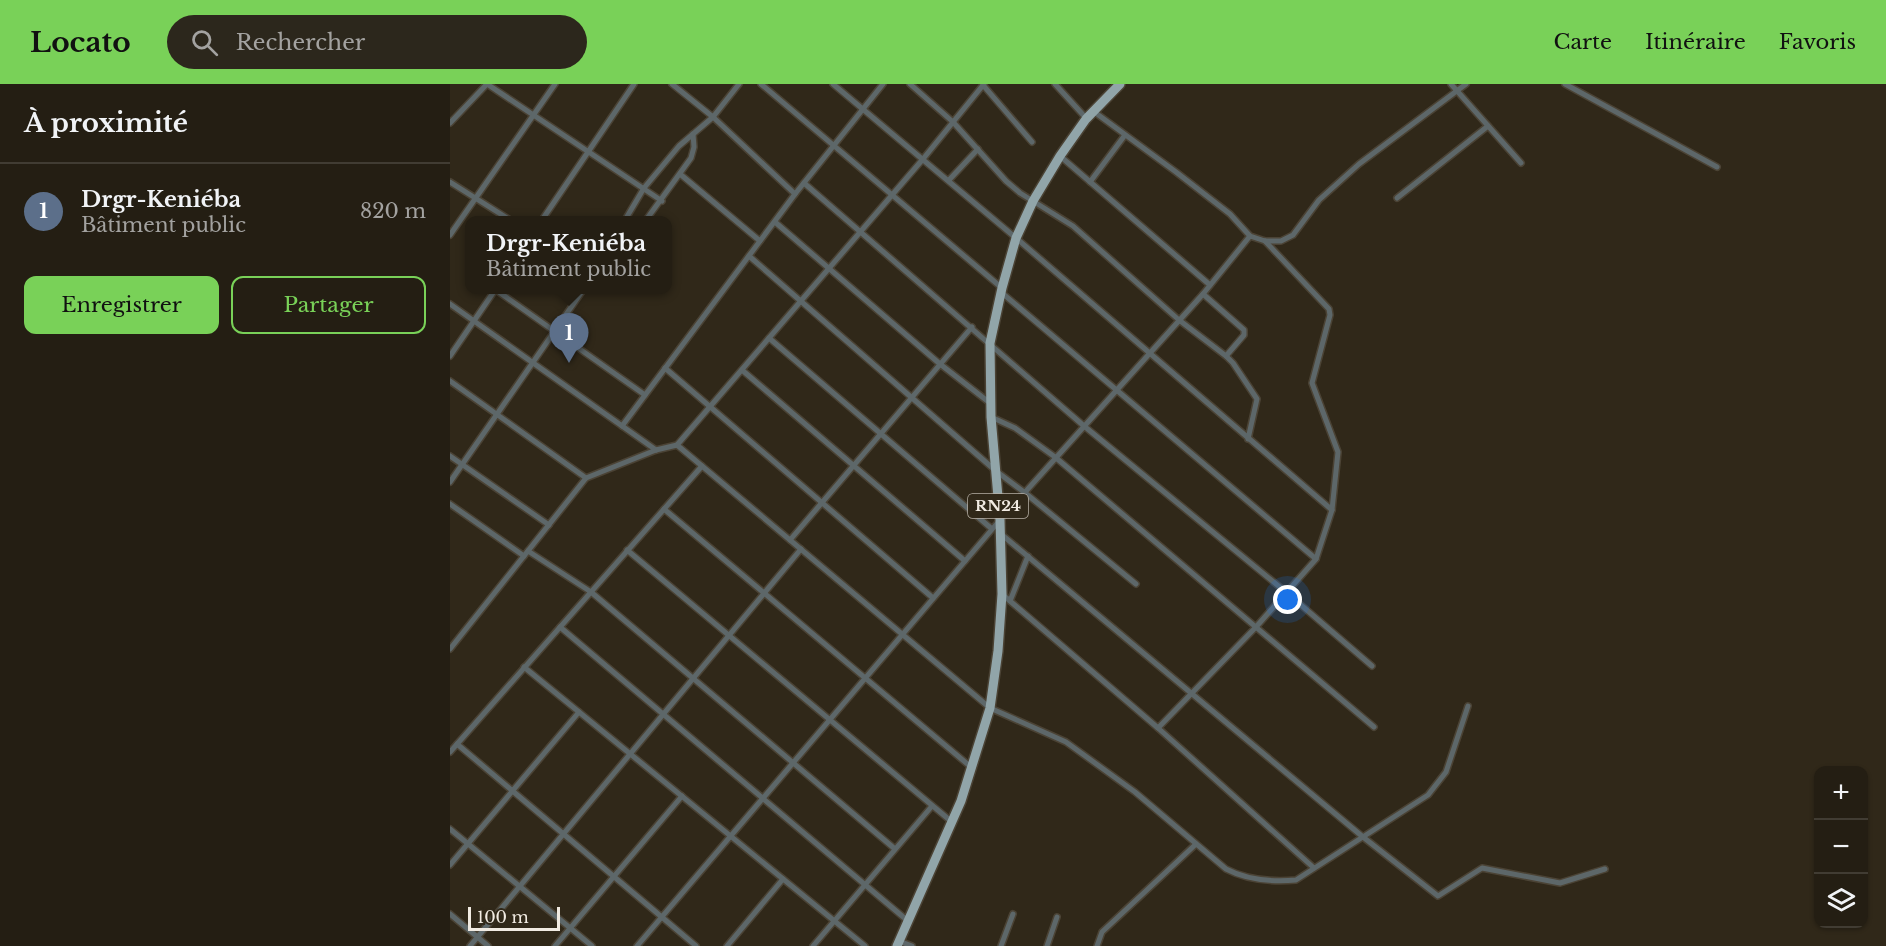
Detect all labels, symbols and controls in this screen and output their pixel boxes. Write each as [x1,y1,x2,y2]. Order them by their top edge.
search box [167,15,587,69]
text: Locato [30,25,131,60]
icon: search [188,26,221,59]
text: Rechercher [236,29,365,56]
text: Carte [1554,29,1612,55]
text: Itinéraire [1645,29,1746,55]
text: Favoris [1779,29,1856,55]
text: À proximité [24,107,188,139]
text: Drgr-Keniéba [81,186,241,213]
text: 1 [39,199,48,223]
text: 820 m [360,199,426,223]
text: Bâtiment public [81,213,246,237]
popup [465,216,672,294]
text: Drgr-Keniéba [486,230,646,257]
text: Bâtiment public [486,257,651,281]
button: Enregistrer [24,276,219,334]
button: Partager [231,276,426,334]
pin: 1 [550,314,588,363]
road number: RN24 [968,494,1028,518]
your location [1273,585,1302,614]
map controls [1814,766,1868,928]
button: + [1814,766,1868,820]
button: − [1814,820,1868,874]
button: layers [1814,874,1868,928]
scale bar [468,904,560,932]
text: 100 m [477,907,529,927]

